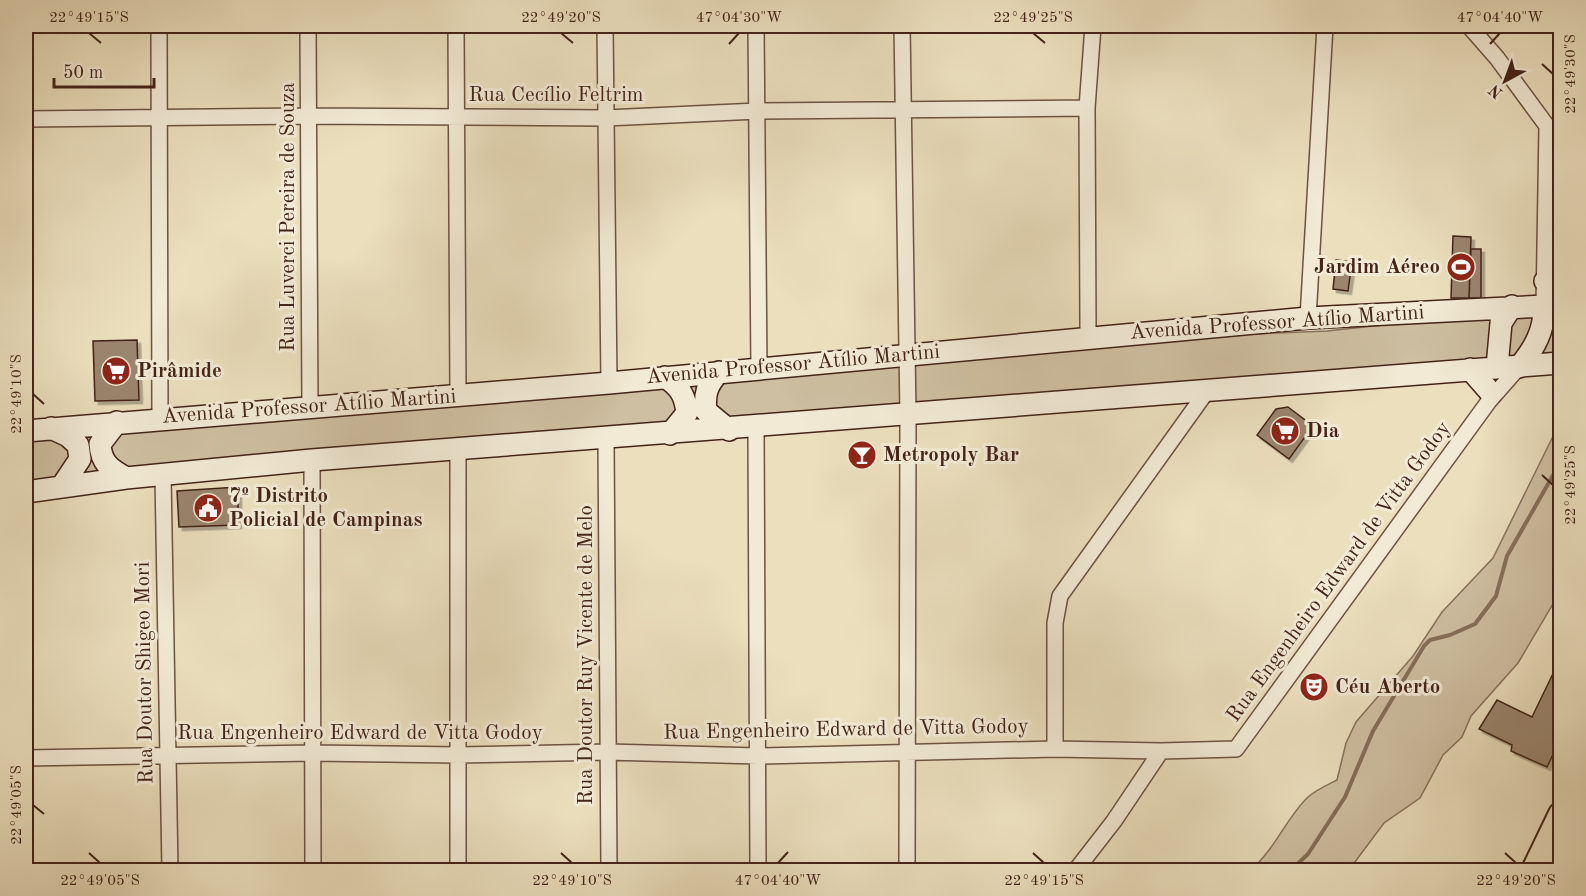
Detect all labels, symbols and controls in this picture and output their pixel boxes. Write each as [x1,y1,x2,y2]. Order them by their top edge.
text: 22°49'15"S [49,11,129,26]
text: 22°49'20"S [521,11,601,26]
text: 47°04'30"W [696,11,782,26]
text: 22°49'25"S [993,11,1073,26]
text: 47°04'40"W [1457,11,1543,26]
text: 22°49'30"S [1564,34,1579,114]
scale bar [54,51,154,89]
north arrow [1475,51,1535,111]
text: 50 m [63,64,103,82]
text: N [1486,80,1506,101]
street label: Rua Luverci Pereira de Souza [278,82,299,352]
street label: Rua Cecílio Feltrim [468,85,644,106]
sports icon: Jardim Aéreo [1445,251,1477,283]
place label: Jardim Aéreo [1314,257,1440,278]
street label: Avenida Professor Atílio Martini [1129,302,1425,344]
street label: Avenida Professor Atílio Martini [645,342,941,388]
text: 22°49'10"S [10,354,25,434]
supermarket icon: Pirâmide [100,355,132,387]
place label: Pirâmide [137,361,222,382]
street label: Avenida Professor Atílio Martini [161,386,457,428]
supermarket icon: Dia [1269,415,1301,447]
street label: Rua Engenheiro Edward de Vitta Godoy [1223,418,1455,726]
place label: Dia [1306,421,1340,442]
bar icon: Metropoly Bar [846,439,878,471]
place label: Metropoly Bar [883,445,1019,466]
text: 22°49'25"S [1564,445,1579,525]
place label: 7º Distrito Policial de Campinas [229,486,422,531]
public building icon: 7º Distrito Policial de Campinas [192,492,224,524]
street label: Rua Doutor Ruy Vicente de Melo [576,505,597,805]
street label: Rua Doutor Shigeo Mori [133,562,157,784]
theatre icon: Céu Aberto [1298,671,1330,703]
place label: Céu Aberto [1335,677,1440,698]
street label: Rua Engenheiro Edward de Vitta Godoy [663,716,1029,744]
street label: Rua Engenheiro Edward de Vitta Godoy [177,723,543,744]
text: 22°49'05"S [10,765,25,845]
text: 22°49'05"S [60,874,140,889]
text: 22°49'10"S [532,874,612,889]
text: 47°04'40"W [735,874,821,889]
text: 22°49'15"S [1004,874,1084,889]
text: 22°49'20"S [1476,874,1556,889]

